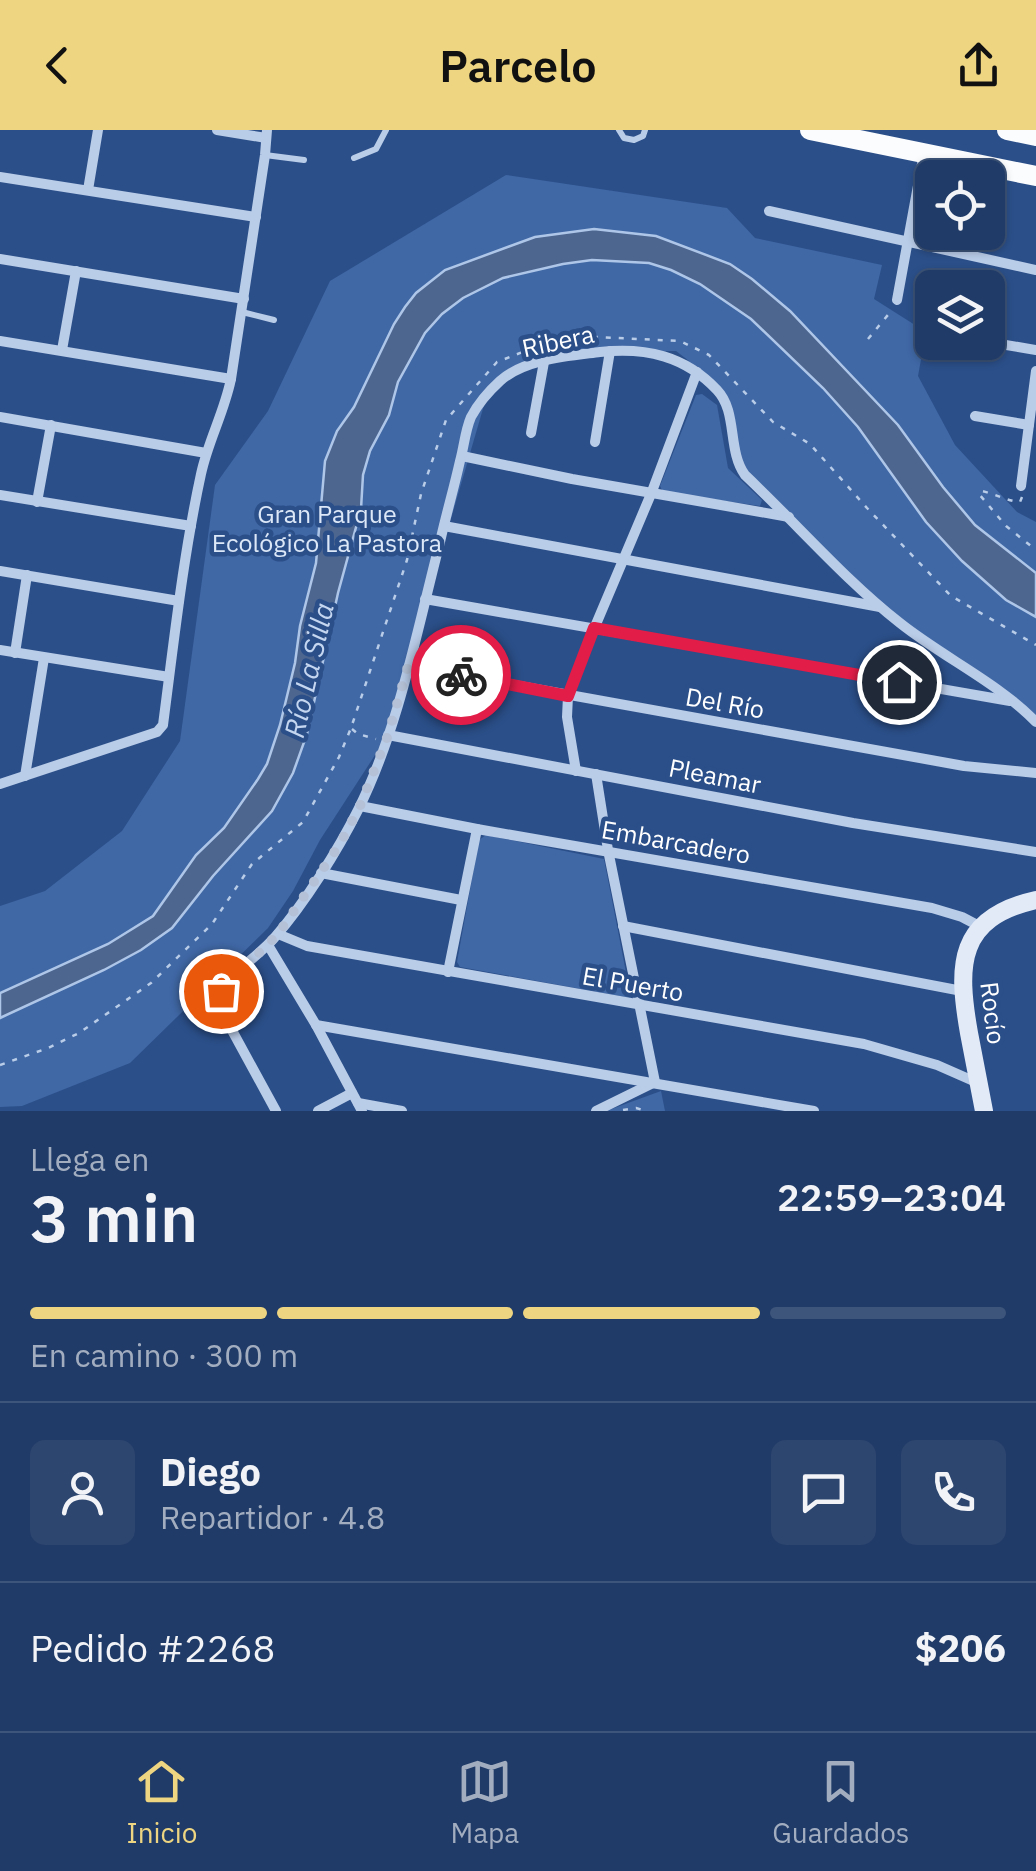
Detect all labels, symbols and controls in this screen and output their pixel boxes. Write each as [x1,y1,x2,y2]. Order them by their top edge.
text: Parcelo [439,36,597,94]
icon: back [30,38,85,93]
icon: share [951,38,1006,93]
map controls [915,160,1005,360]
button: locate [915,160,1005,250]
button: layers [915,270,1005,360]
street label: Ribera [519,317,597,364]
park label: Gran Parque Ecológico La Pastora [212,497,442,559]
water label: Río La Silla [275,599,342,741]
courier [411,625,511,725]
pin [857,640,942,725]
icon: bike [434,648,489,703]
icon: home [872,655,927,710]
street label: Del Río [683,679,767,726]
street label: Pleamar [666,750,764,801]
street label: Embarcadero [599,812,753,871]
pin [179,949,264,1034]
street label: El Puerto [580,958,686,1009]
icon: bag [194,964,249,1019]
street label: Rocío [973,980,1014,1046]
text: Llega en [30,1138,150,1180]
text: 22:59–23:04 [777,1172,1006,1221]
text: 3 min [30,1175,198,1260]
text: En camino · 300 m [30,1334,298,1376]
button: person [30,1440,135,1545]
button: chat [771,1440,876,1545]
button: phone [901,1440,1006,1545]
text: Diego [160,1447,261,1496]
text: Repartidor · 4.8 [160,1496,385,1538]
text: Pedido #2268 [30,1623,275,1672]
text: $206 [915,1623,1006,1672]
tab: Inicio [127,1754,197,1851]
tab: Mapa [450,1754,519,1851]
tab: Guardados [772,1754,909,1851]

